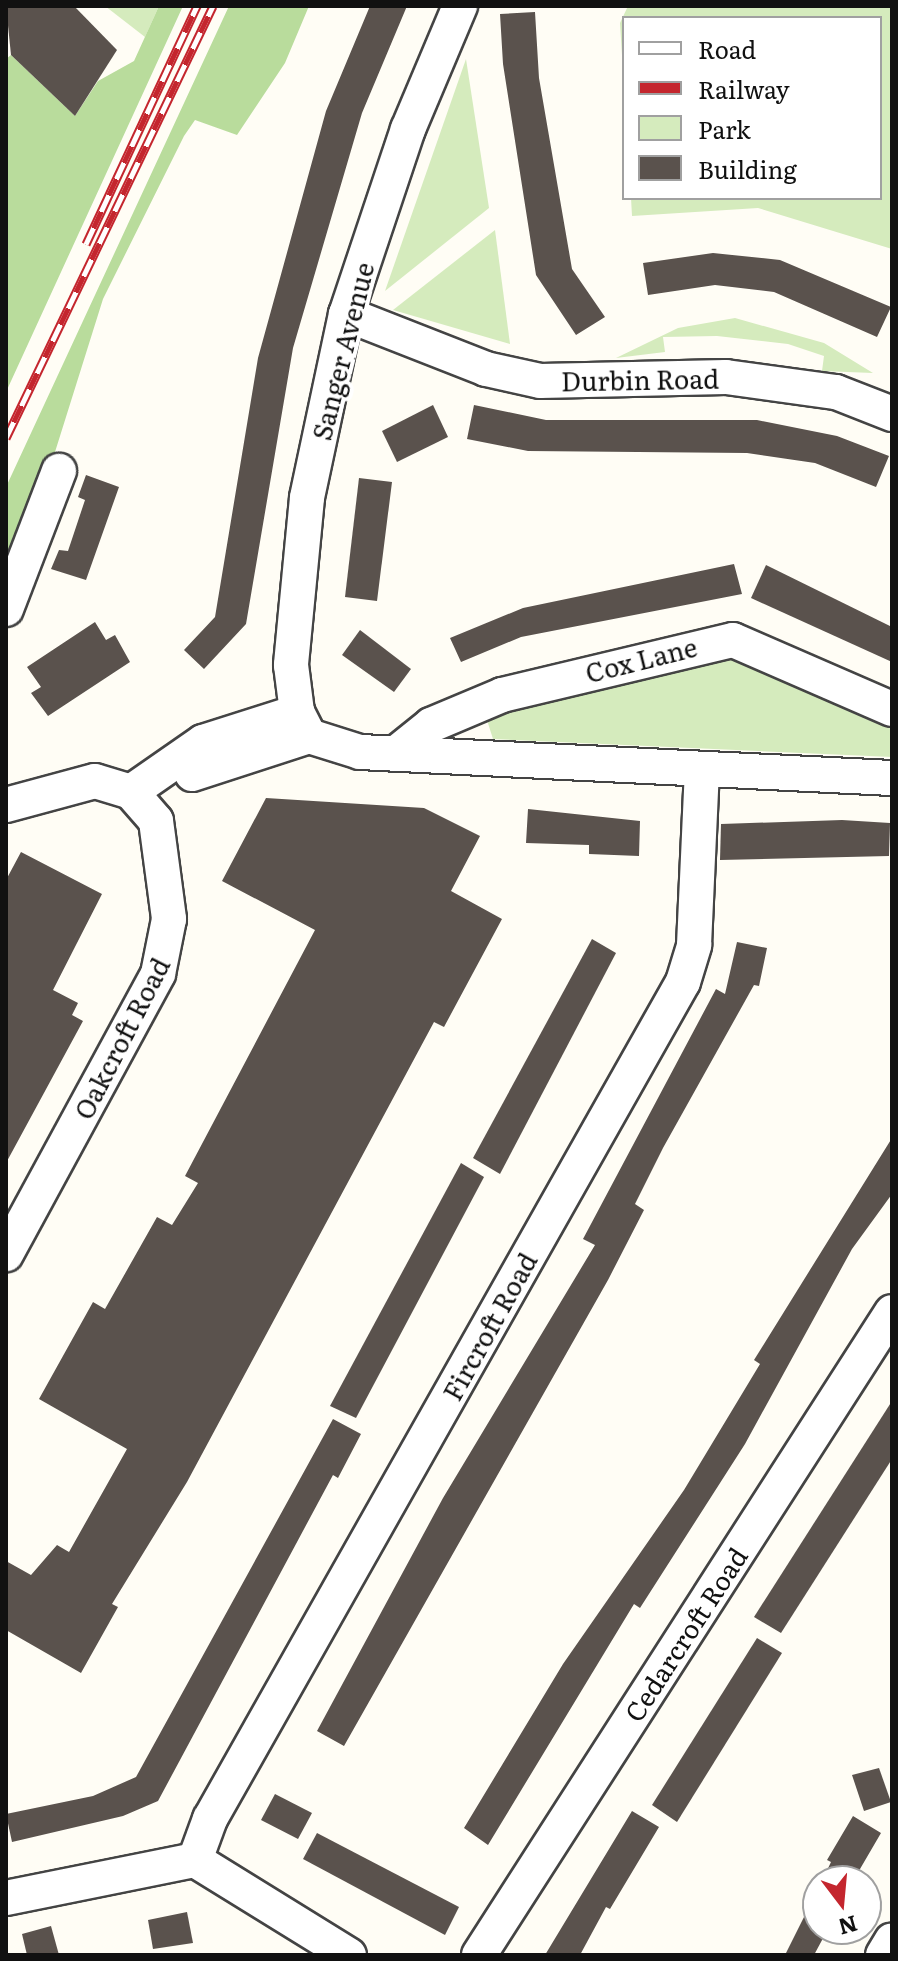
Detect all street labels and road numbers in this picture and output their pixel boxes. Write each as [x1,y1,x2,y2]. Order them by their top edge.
street label: Sanger Avenue [305,259,379,443]
street label: Durbin Road [561,362,719,396]
street label: Cox Lane [582,630,700,688]
street label: Oakcroft Road [67,952,175,1124]
street label: Fircroft Road [436,1247,542,1405]
street label: Cedarcroft Road [617,1541,753,1727]

